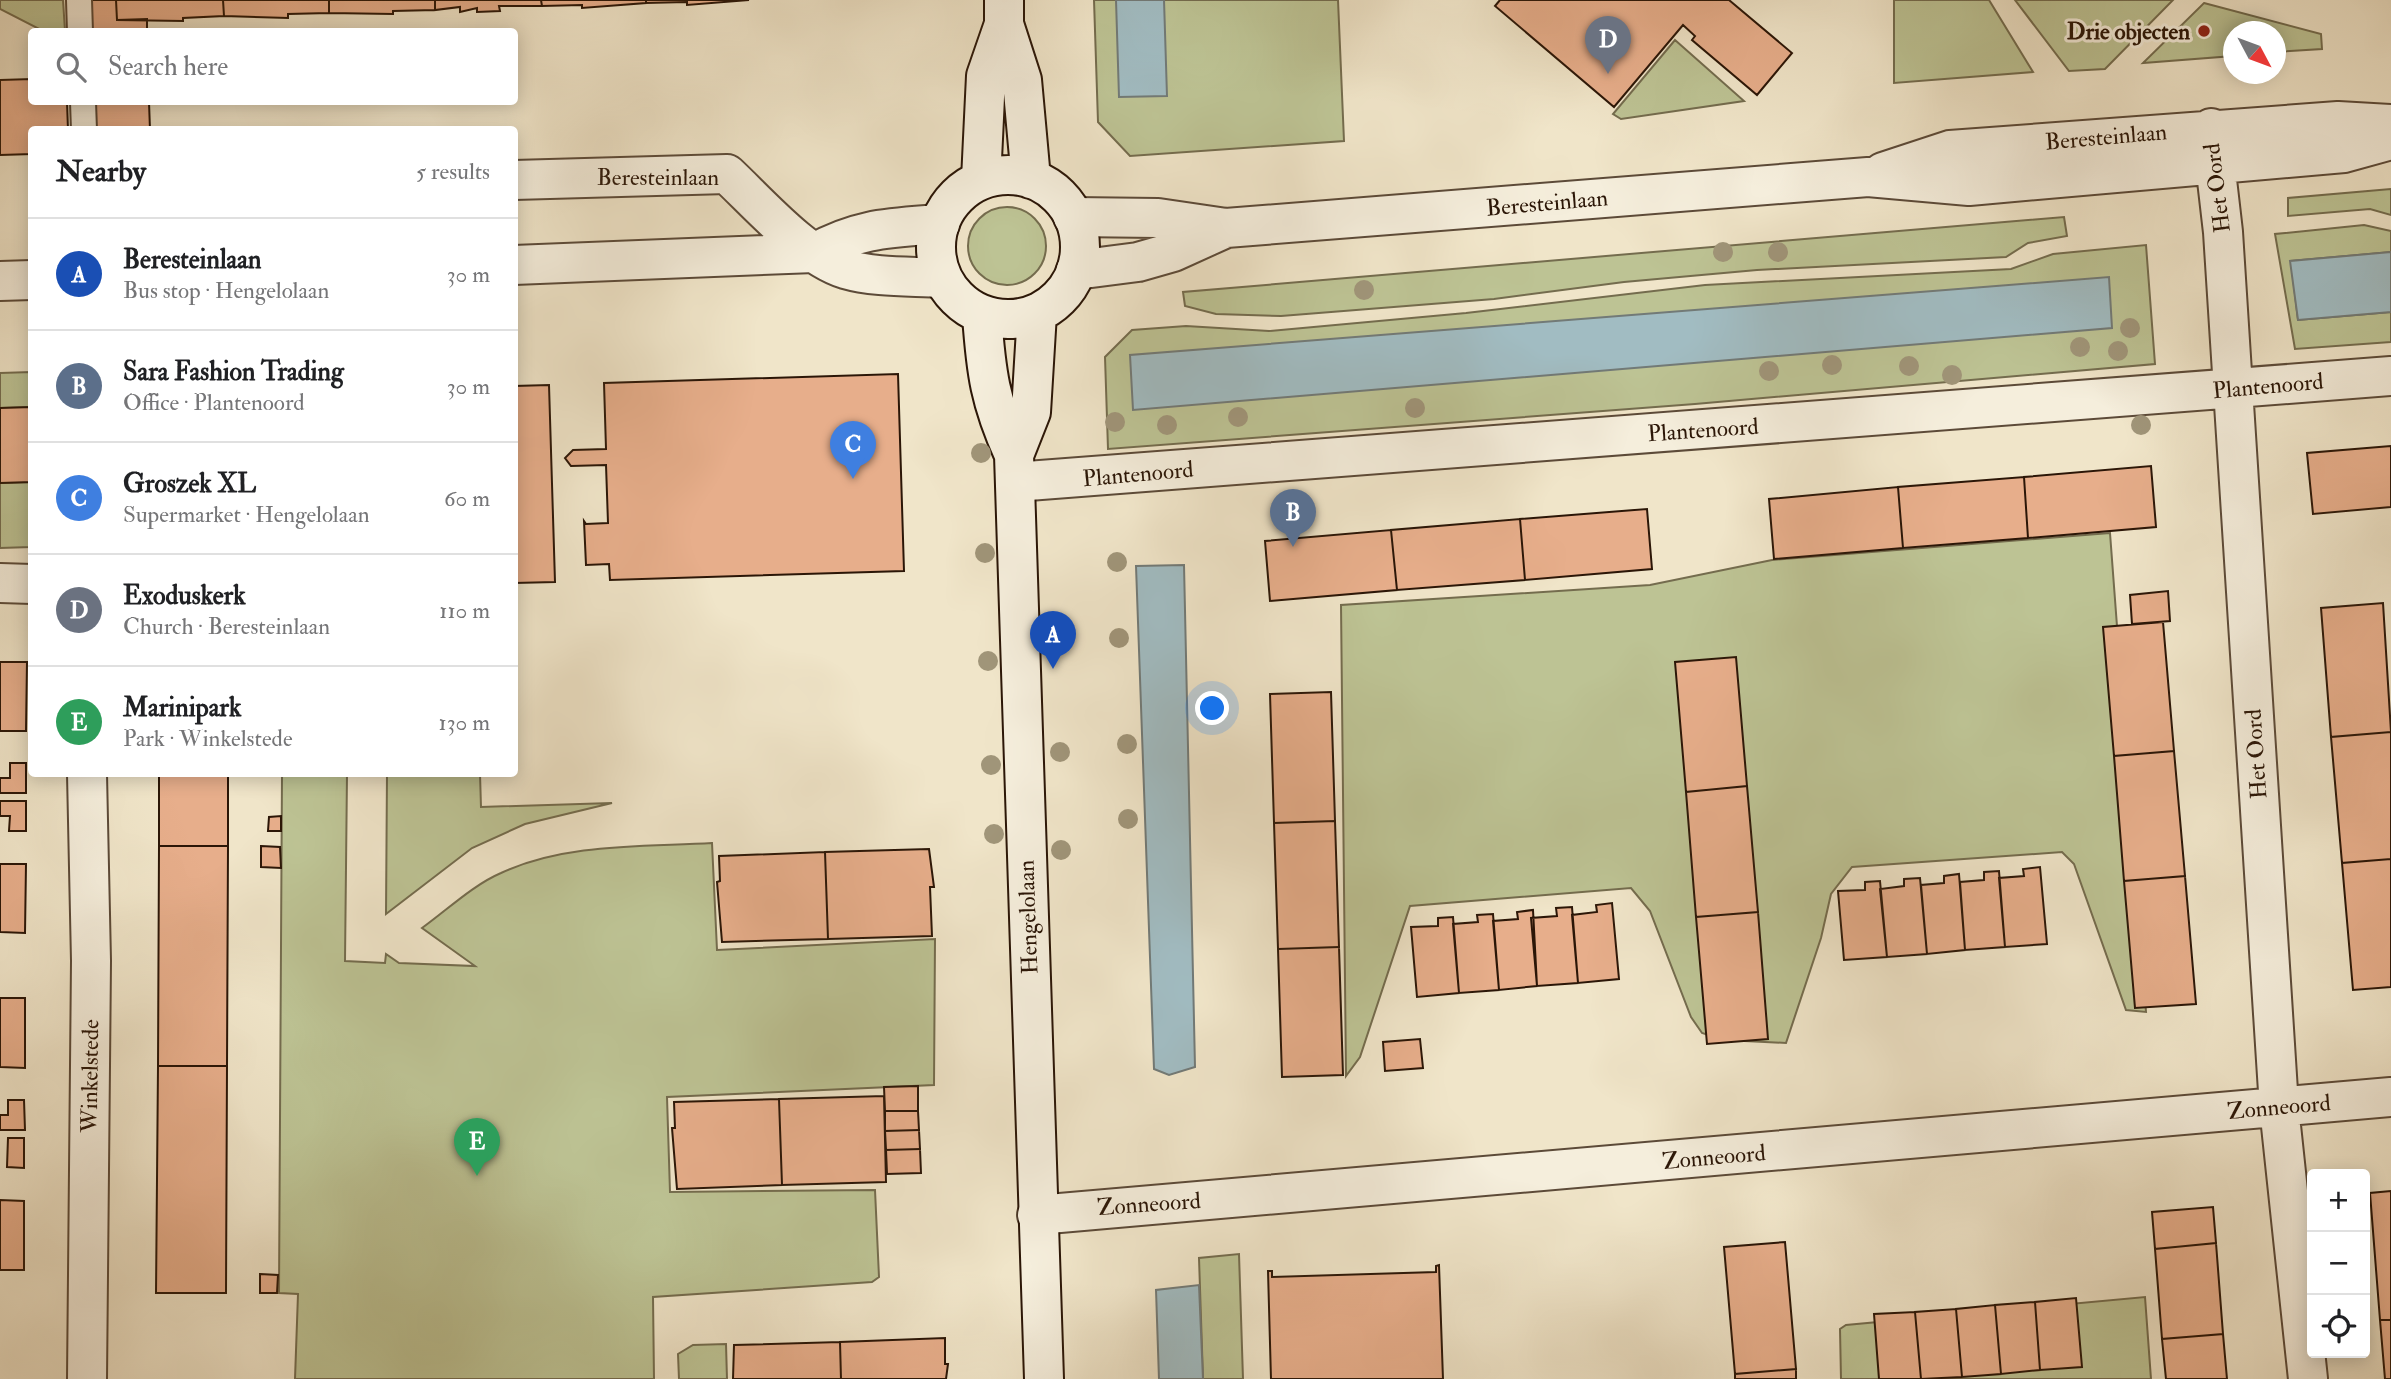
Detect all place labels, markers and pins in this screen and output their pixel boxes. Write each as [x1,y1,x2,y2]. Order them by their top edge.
pin: D [1585,16,1631,74]
place label: Drie objecten [2067,17,2190,46]
marker: Drie objecten [2196,23,2212,39]
pin: C [830,421,876,479]
pin: B [1270,489,1316,547]
pin: A [1030,611,1076,669]
pin: E [454,1118,500,1176]

